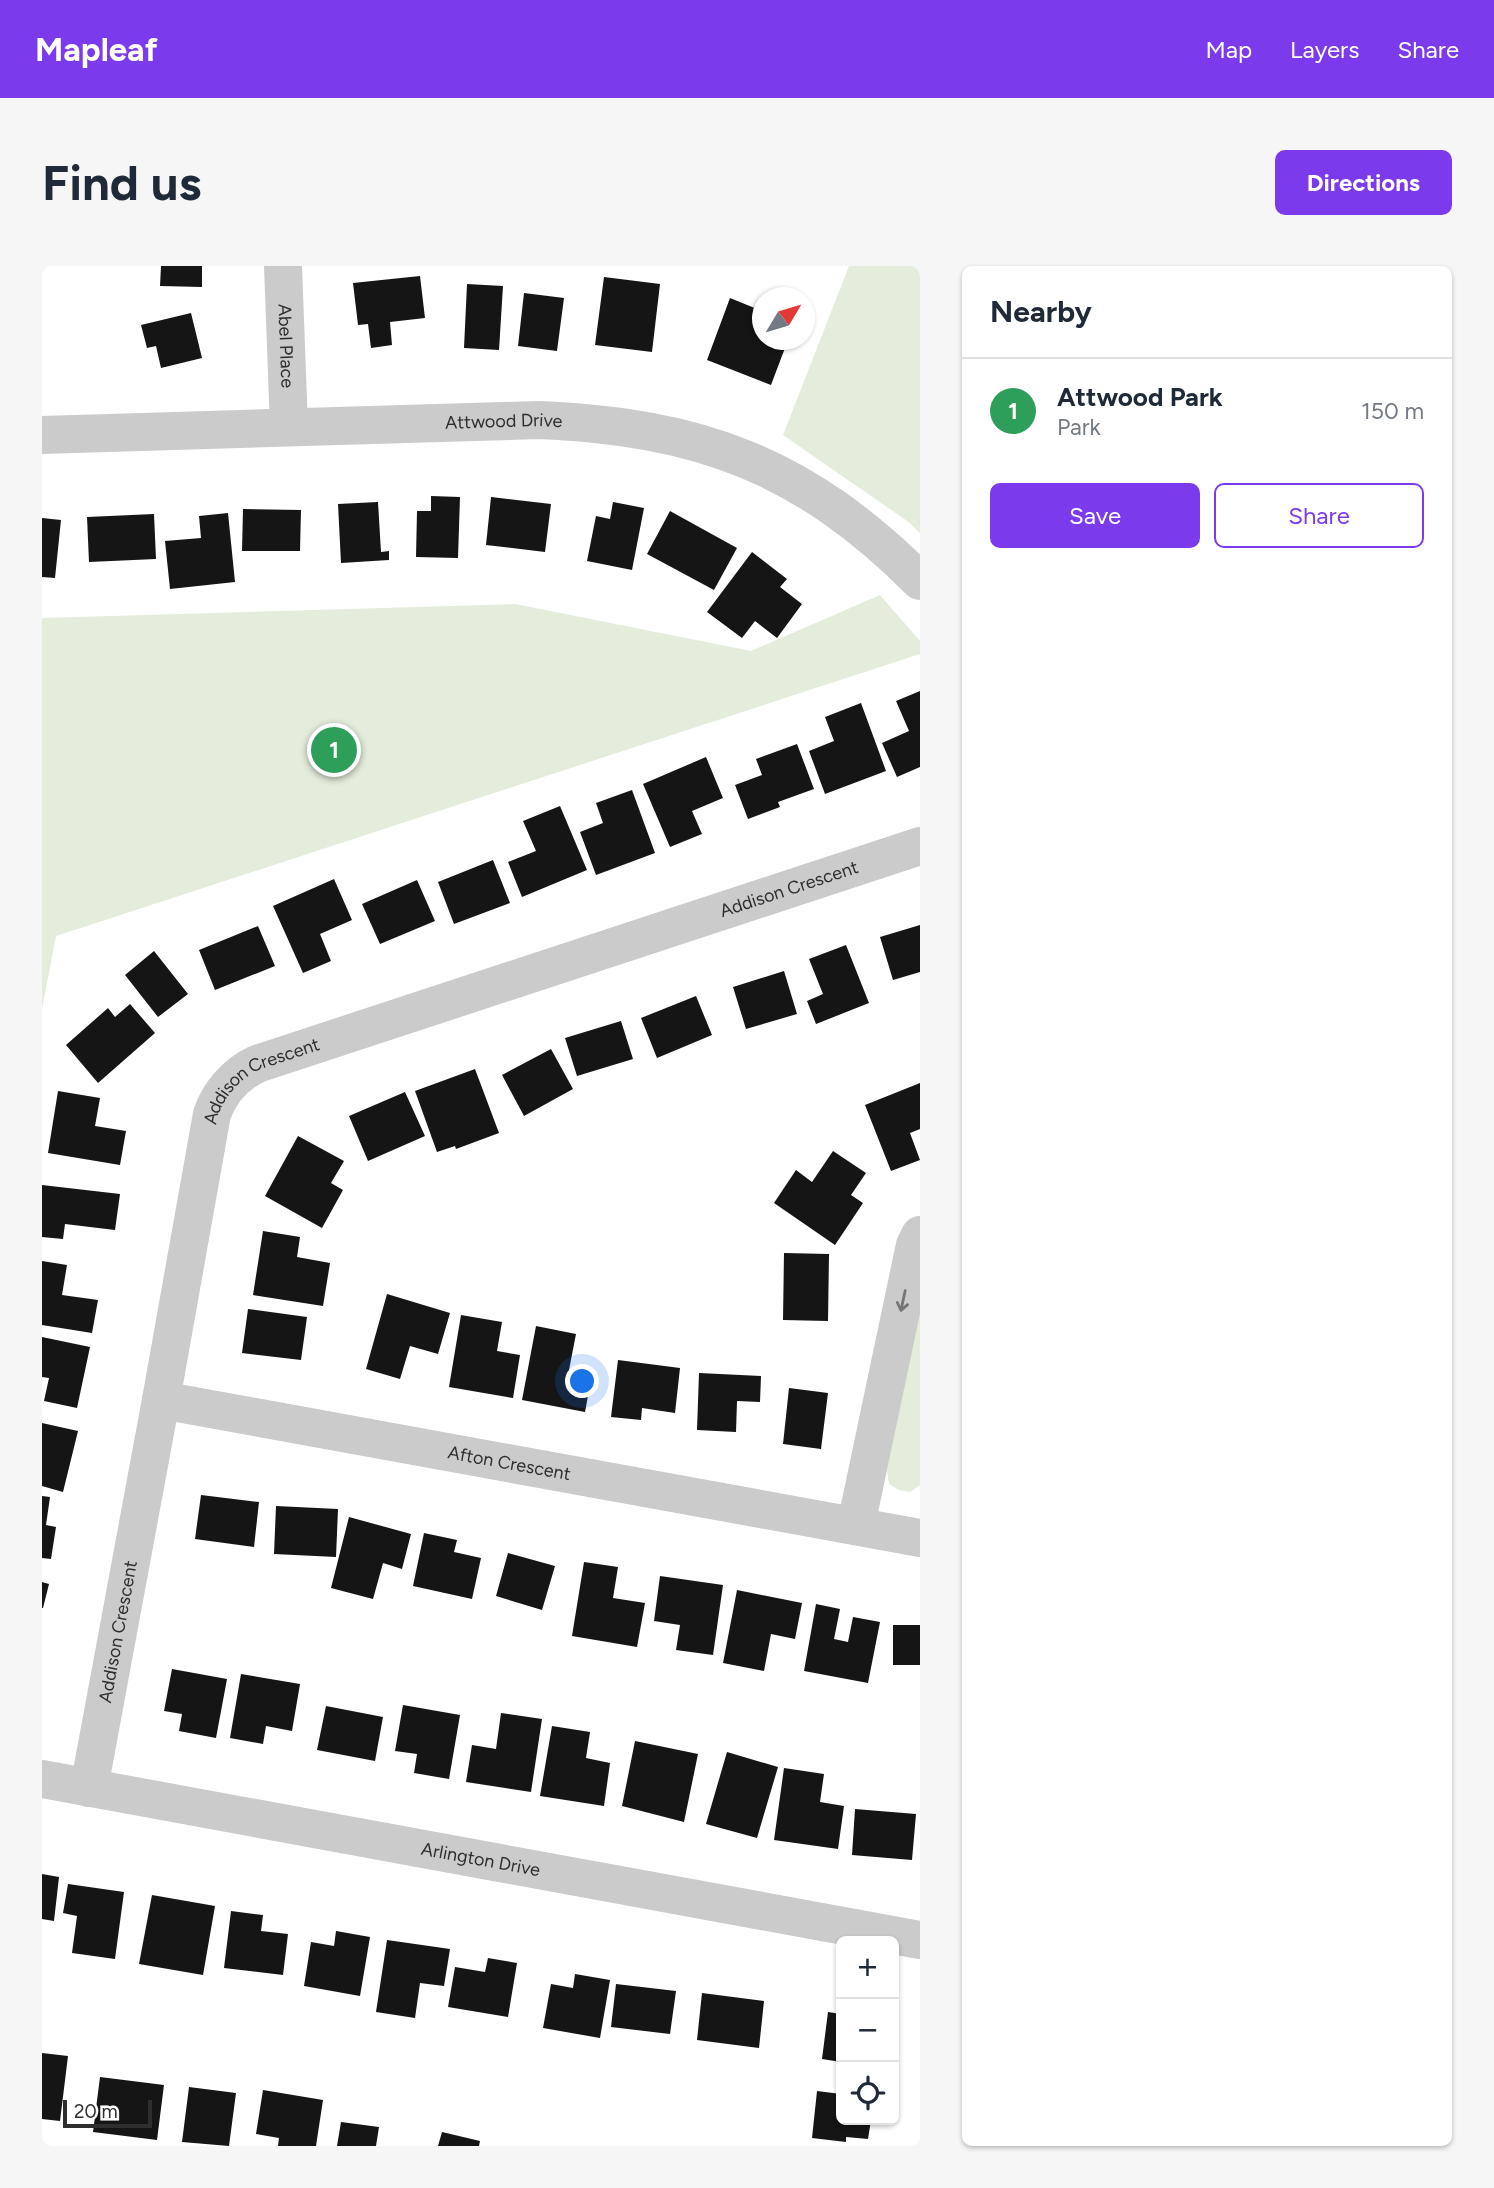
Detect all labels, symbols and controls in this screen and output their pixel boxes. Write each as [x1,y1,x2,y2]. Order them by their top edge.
text: Mapleaf [35,30,158,69]
text: Map [1205,35,1252,64]
text: Layers [1290,35,1359,64]
text: Share [1397,35,1459,64]
button: Directions [1275,150,1452,215]
text: Find us [42,153,201,212]
north arrow [752,287,815,350]
text: Nearby [990,293,1092,330]
street label: Abel Place [273,303,299,389]
text: Attwood Park [1057,381,1223,413]
text: 1 [1008,397,1018,425]
text: 150 m [1361,397,1424,425]
street label: Attwood Drive [445,409,563,434]
text: Park [1057,413,1101,441]
button: Save [990,483,1200,548]
button: Share [1214,483,1424,548]
pin: 1 [311,724,357,776]
street label: Addison Crescent [717,856,861,922]
street label: Addison Crescent [199,1033,323,1126]
one-way arrow [896,1289,910,1312]
your location [565,1364,599,1398]
street label: Afton Crescent [446,1441,573,1485]
street label: Addison Crescent [94,1558,142,1705]
street label: Arlington Drive [419,1838,542,1881]
map controls [836,1936,899,2125]
button: + [836,1936,899,1999]
button: − [836,1999,899,2062]
button: locate [836,2062,899,2125]
scale bar [63,2097,152,2129]
text: 20 m [74,2100,118,2123]

